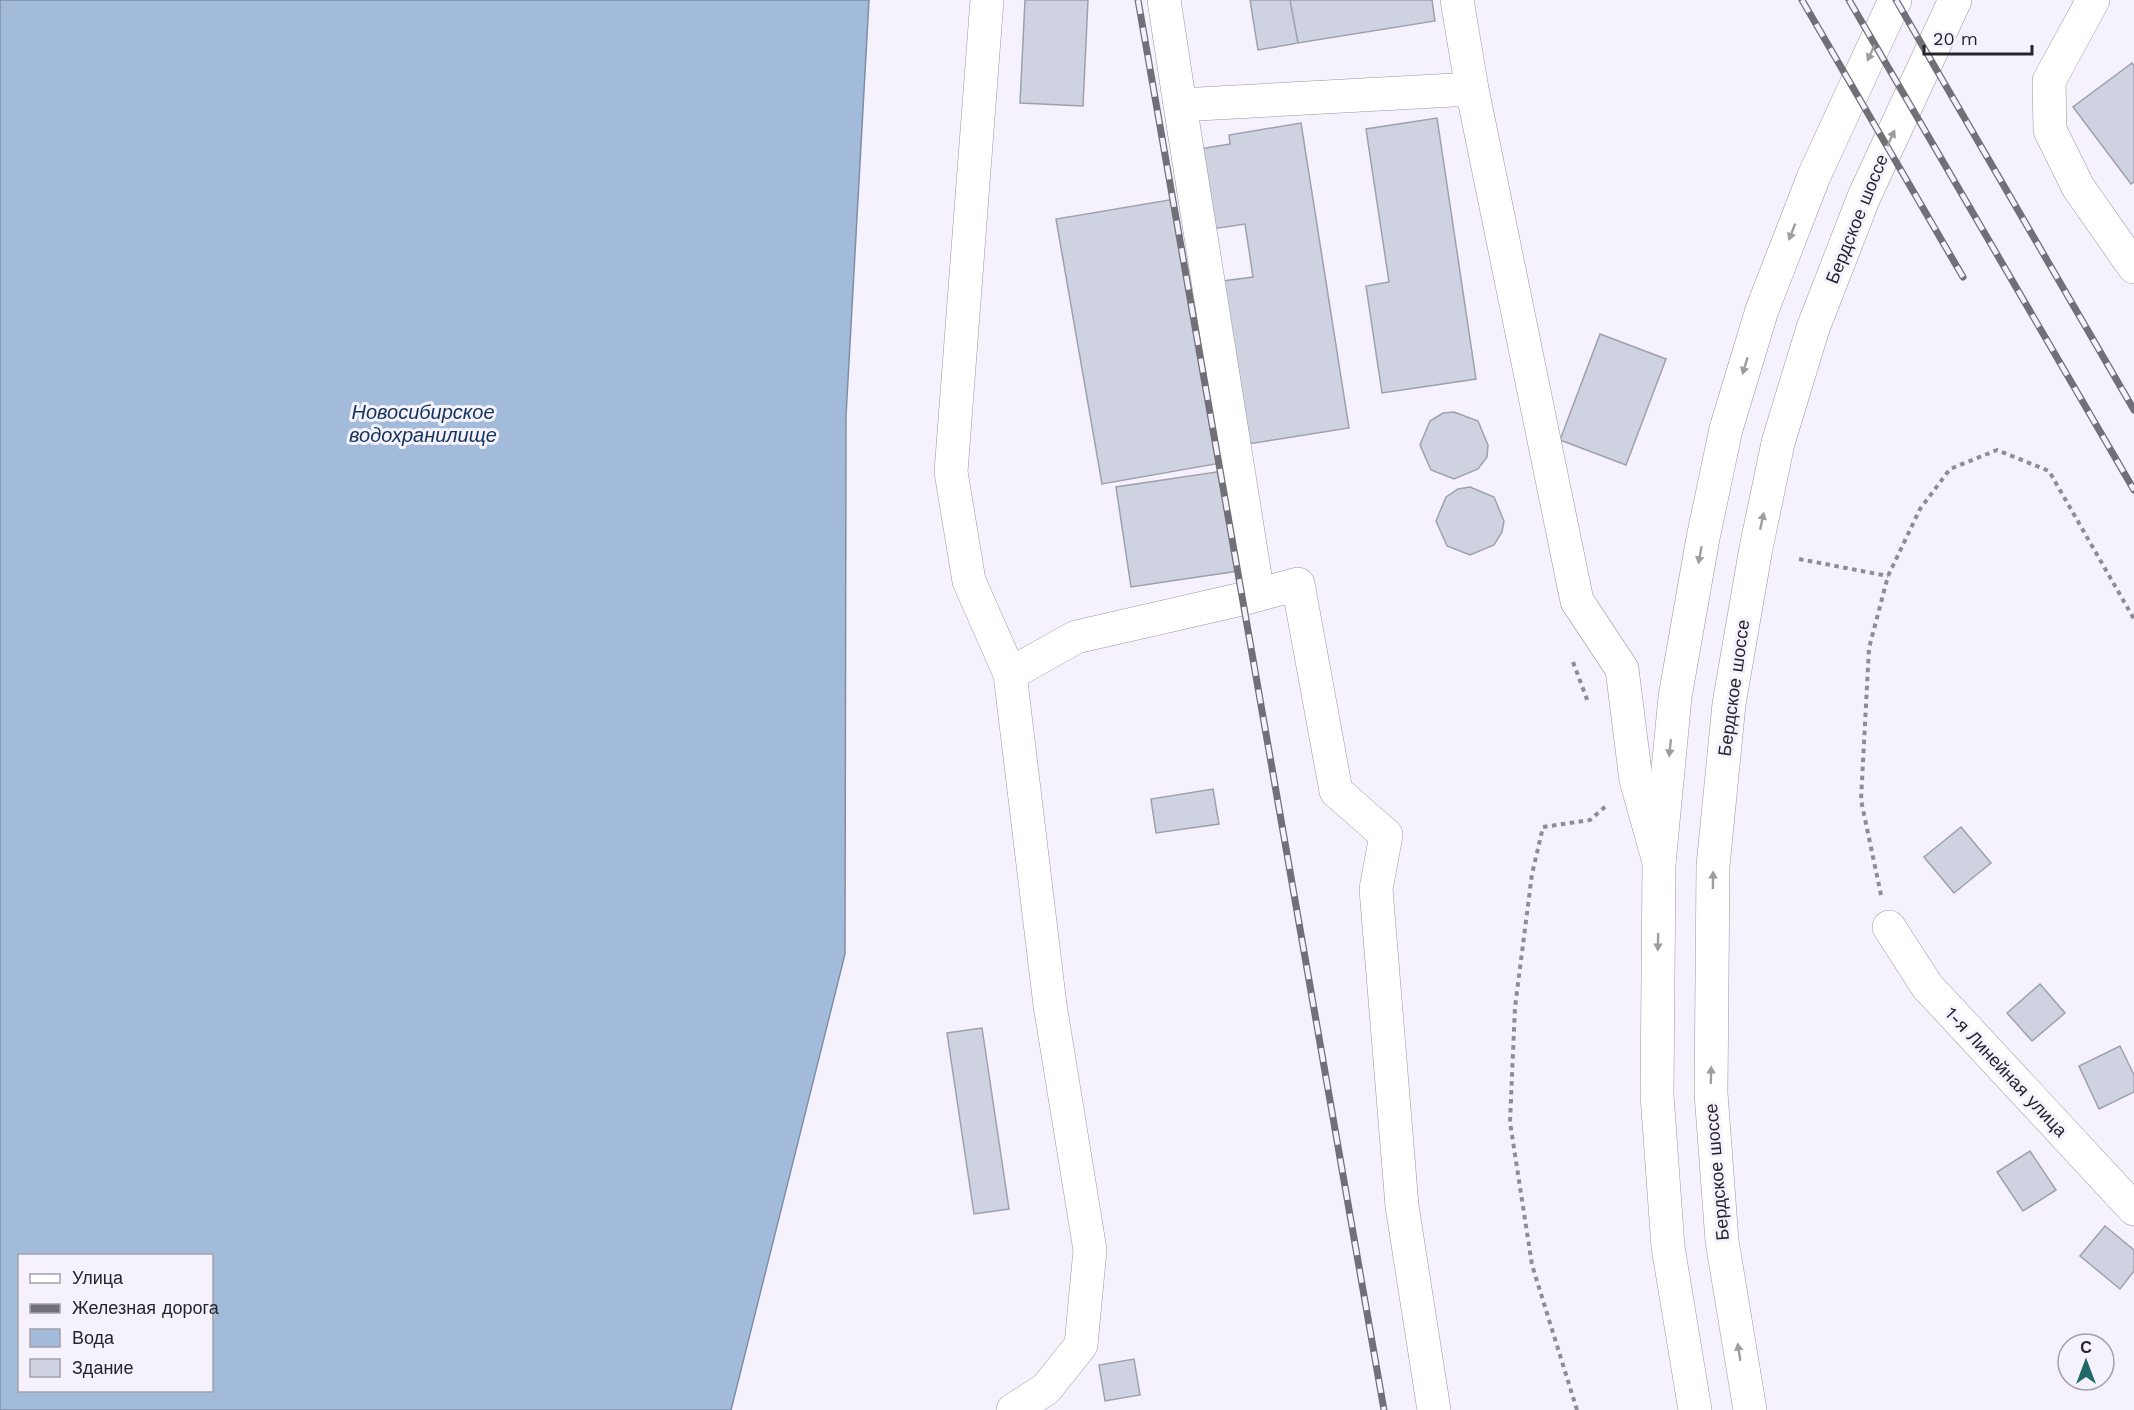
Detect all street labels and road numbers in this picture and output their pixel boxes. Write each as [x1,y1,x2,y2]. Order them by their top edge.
street label: Бердское шоссе [1821,151,1892,287]
street label: Бердское шоссе [1714,618,1753,758]
street label: 1-я Линейная улица [1941,1003,2072,1141]
street label: Бердское шоссе [1700,1103,1733,1242]

